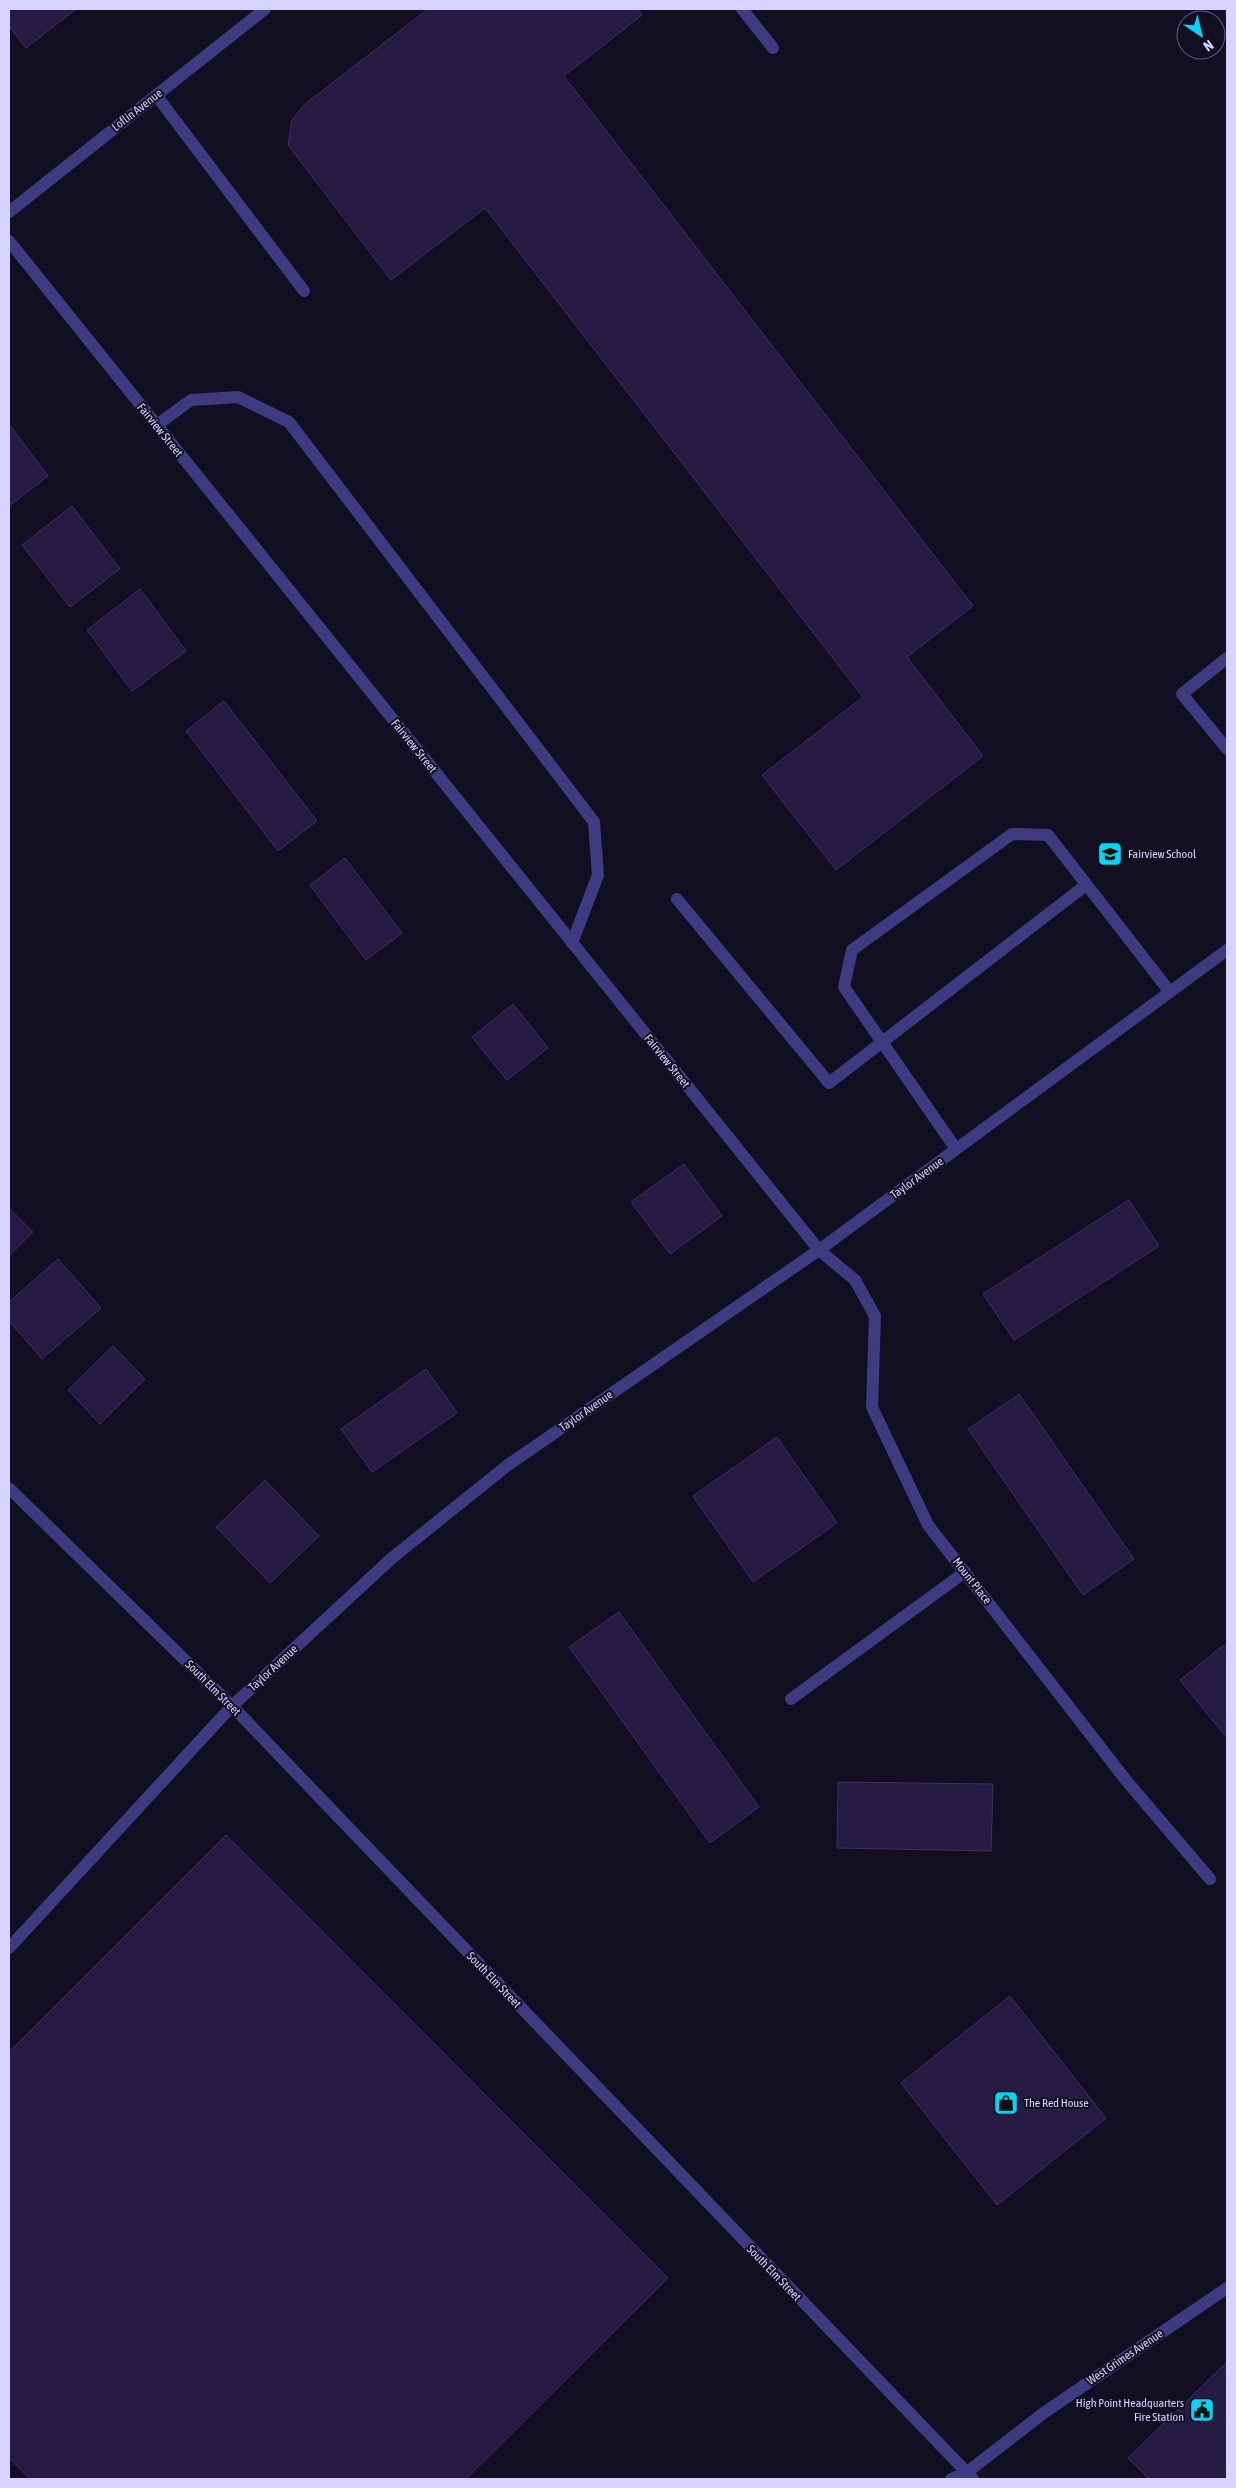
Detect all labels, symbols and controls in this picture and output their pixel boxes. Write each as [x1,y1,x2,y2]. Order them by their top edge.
north arrow [1176,10,1226,60]
text: N [1200,37,1216,55]
street label: Loflin Avenue [109,86,165,134]
street label: Fairview Street [134,400,186,460]
street label: Fairview Street [388,716,440,776]
school or university icon: Fairview School [1097,841,1123,867]
place label: Fairview School [1128,847,1197,861]
street label: Fairview Street [641,1031,693,1091]
street label: Taylor Avenue [888,1154,946,1202]
street label: Taylor Avenue [557,1387,615,1435]
street label: Mount Place [950,1555,994,1607]
street label: Taylor Avenue [246,1642,300,1694]
street label: South Elm Street [182,1657,244,1719]
street label: South Elm Street [464,1949,525,2011]
shop icon: The Red House [993,2090,1019,2116]
place label: The Red House [1024,2096,1089,2110]
street label: South Elm Street [744,2242,805,2304]
street label: West Grimes Avenue [1084,2326,1166,2388]
place label: High Point Headquarters Fire Station [1076,2396,1184,2424]
public building icon: High Point Headquarters Fire Station [1189,2397,1215,2423]

